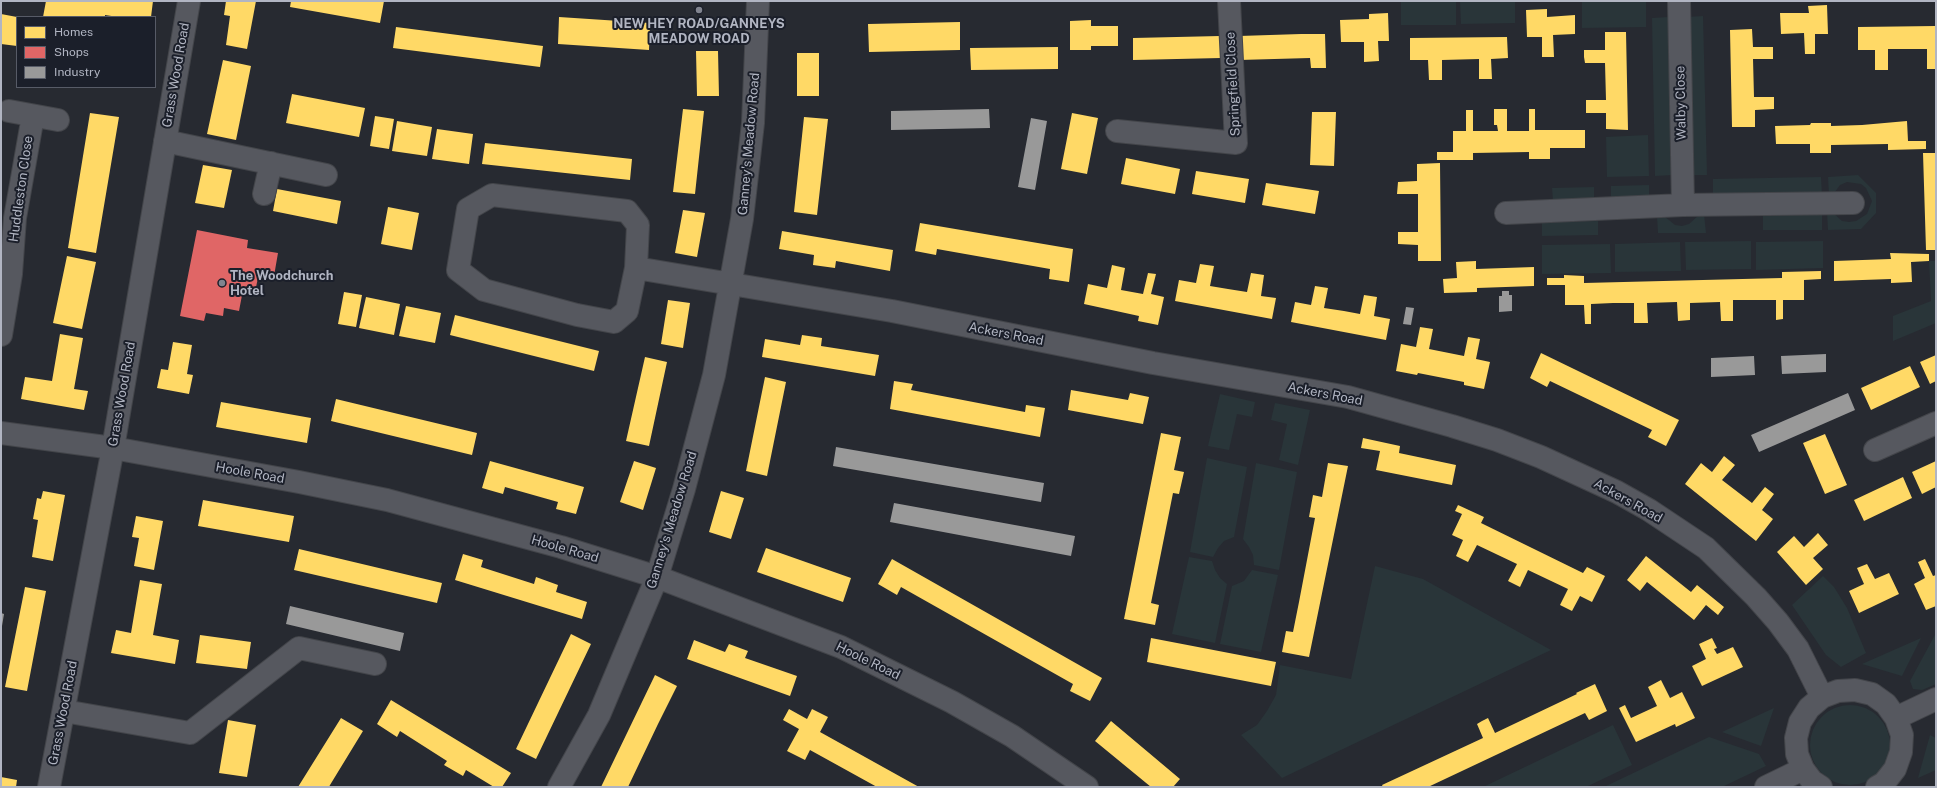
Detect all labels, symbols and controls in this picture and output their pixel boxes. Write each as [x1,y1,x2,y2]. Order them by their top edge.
marker: NEW HEY ROAD/GANNEYS MEADOW ROAD [694,5,704,15]
legend [16,16,156,88]
place label: NEW HEY ROAD/GANNEYS MEADOW ROAD [613,16,785,47]
street label: Grass Wood Road [159,21,193,129]
text: Homes [54,25,93,39]
street label: Springfield Close [1222,31,1244,137]
text: Shops [54,45,89,59]
text: Industry [54,65,100,79]
street label: Walby Close [1673,66,1689,140]
street label: Ganney's Meadow Road [735,72,763,216]
street label: Huddleston Close [6,135,36,243]
place label: The Woodchurch Hotel [230,268,334,299]
marker: The Woodchurch Hotel [217,278,227,288]
street label: Ackers Road [967,319,1045,349]
street label: Grass Wood Road [105,340,139,448]
street label: Ackers Road [1286,379,1364,409]
street label: Ganney's Meadow Road [644,449,700,591]
street label: Hoole Road [214,459,286,487]
street label: Ackers Road [1591,476,1665,526]
street label: Hoole Road [529,532,601,566]
street label: Hoole Road [833,639,903,683]
street label: Grass Wood Road [45,659,81,767]

